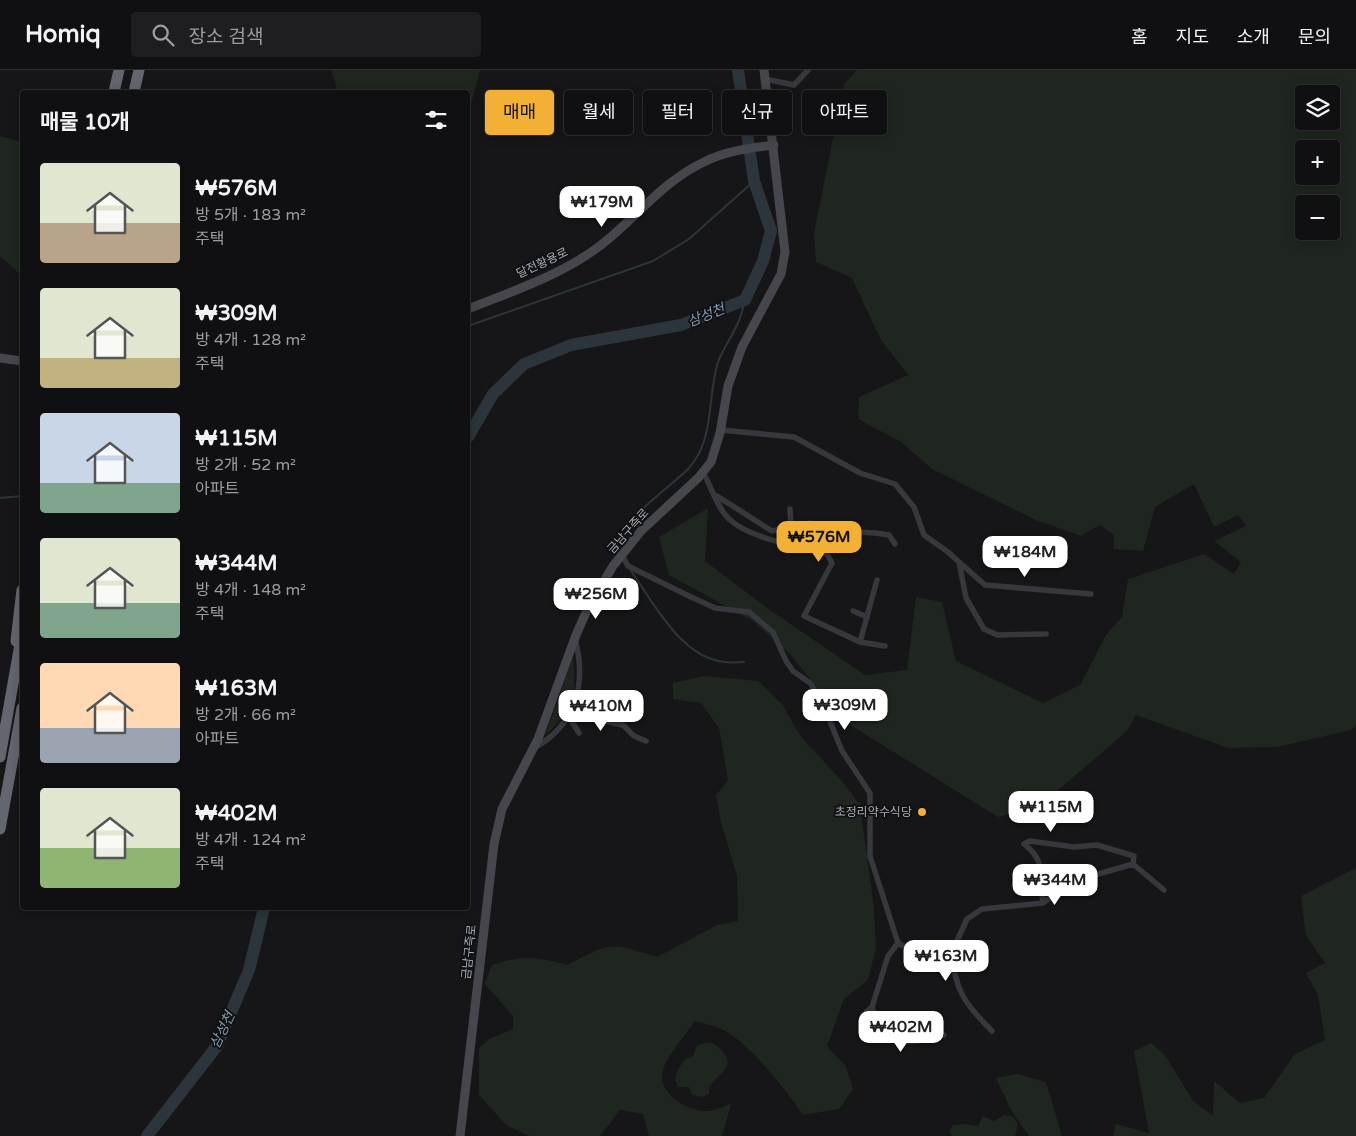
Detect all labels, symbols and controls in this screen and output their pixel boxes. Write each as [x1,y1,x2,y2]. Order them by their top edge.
search box [131,12,481,57]
text: Homiq [25,20,101,49]
icon: search [149,21,177,49]
text: 장소 검색 [189,26,263,48]
text: 홈 [1131,26,1148,48]
text: 지도 [1176,26,1209,48]
text: 소개 [1237,26,1270,48]
text: 문의 [1298,26,1331,48]
map controls [1295,85,1340,240]
button: layers [1295,85,1340,130]
chip: 매매 [485,90,554,135]
chip: 월세 [564,90,633,135]
chip: 필터 [643,90,712,135]
chip: 신규 [722,90,792,135]
chip: 아파트 [802,90,887,135]
icon: filters [422,106,450,134]
text: 매물 10개 [40,110,130,135]
button: + [1295,140,1340,185]
text: ₩576M [195,176,278,201]
icon: home [80,183,140,243]
pin: ₩179M [567,186,637,228]
text: ₩179M [571,192,633,212]
button: − [1295,195,1340,240]
text: 방 5개 · 183 m² [195,205,306,225]
text: 주택 [195,229,224,249]
street label: 달전황용로 [514,245,570,281]
water label: 삼성천 [685,300,728,331]
text: ₩309M [195,301,278,326]
icon: home [80,308,140,368]
text: 방 4개 · 128 m² [195,330,306,350]
text: 주택 [195,354,224,374]
text: ₩115M [195,426,278,451]
icon: home [80,433,140,493]
text: 방 2개 · 52 m² [195,455,296,475]
text: 아파트 [195,479,239,499]
street label: 금남구즉로 [604,506,652,556]
pin: ₩576M [784,520,854,563]
text: ₩576M [788,527,850,547]
pin: ₩184M [990,536,1060,578]
text: ₩184M [994,542,1056,562]
text: ₩344M [195,551,278,576]
icon: home [80,558,140,618]
pin: ₩256M [561,578,631,620]
text: 방 4개 · 148 m² [195,580,306,600]
text: ₩256M [565,584,627,604]
text: 주택 [195,604,224,624]
text: ₩163M [195,676,278,701]
icon: home [80,683,140,743]
pin: ₩309M [810,688,880,731]
pin: ₩410M [566,690,636,732]
text: ₩309M [814,695,876,715]
text: ₩410M [570,696,632,716]
text: 방 2개 · 66 m² [195,705,296,725]
text: 아파트 [195,729,239,749]
pin: ₩115M [1016,790,1086,833]
text: ₩115M [1020,797,1082,817]
text: ₩402M [195,801,278,826]
place label: 초정리약수식당 [835,805,912,819]
marker: 초정리약수식당 [916,806,928,818]
icon: home [80,808,140,868]
text: 방 4개 · 124 m² [195,830,306,850]
text: 주택 [195,854,224,874]
pin: ₩344M [1020,864,1090,906]
text: ₩344M [1024,870,1086,890]
street label: 금남구즉로 [459,924,479,980]
pin: ₩163M [911,940,981,982]
text: ₩163M [915,946,977,966]
water label: 삼성천 [206,1008,239,1051]
pin: ₩402M [866,1010,936,1053]
text: ₩402M [870,1017,932,1037]

